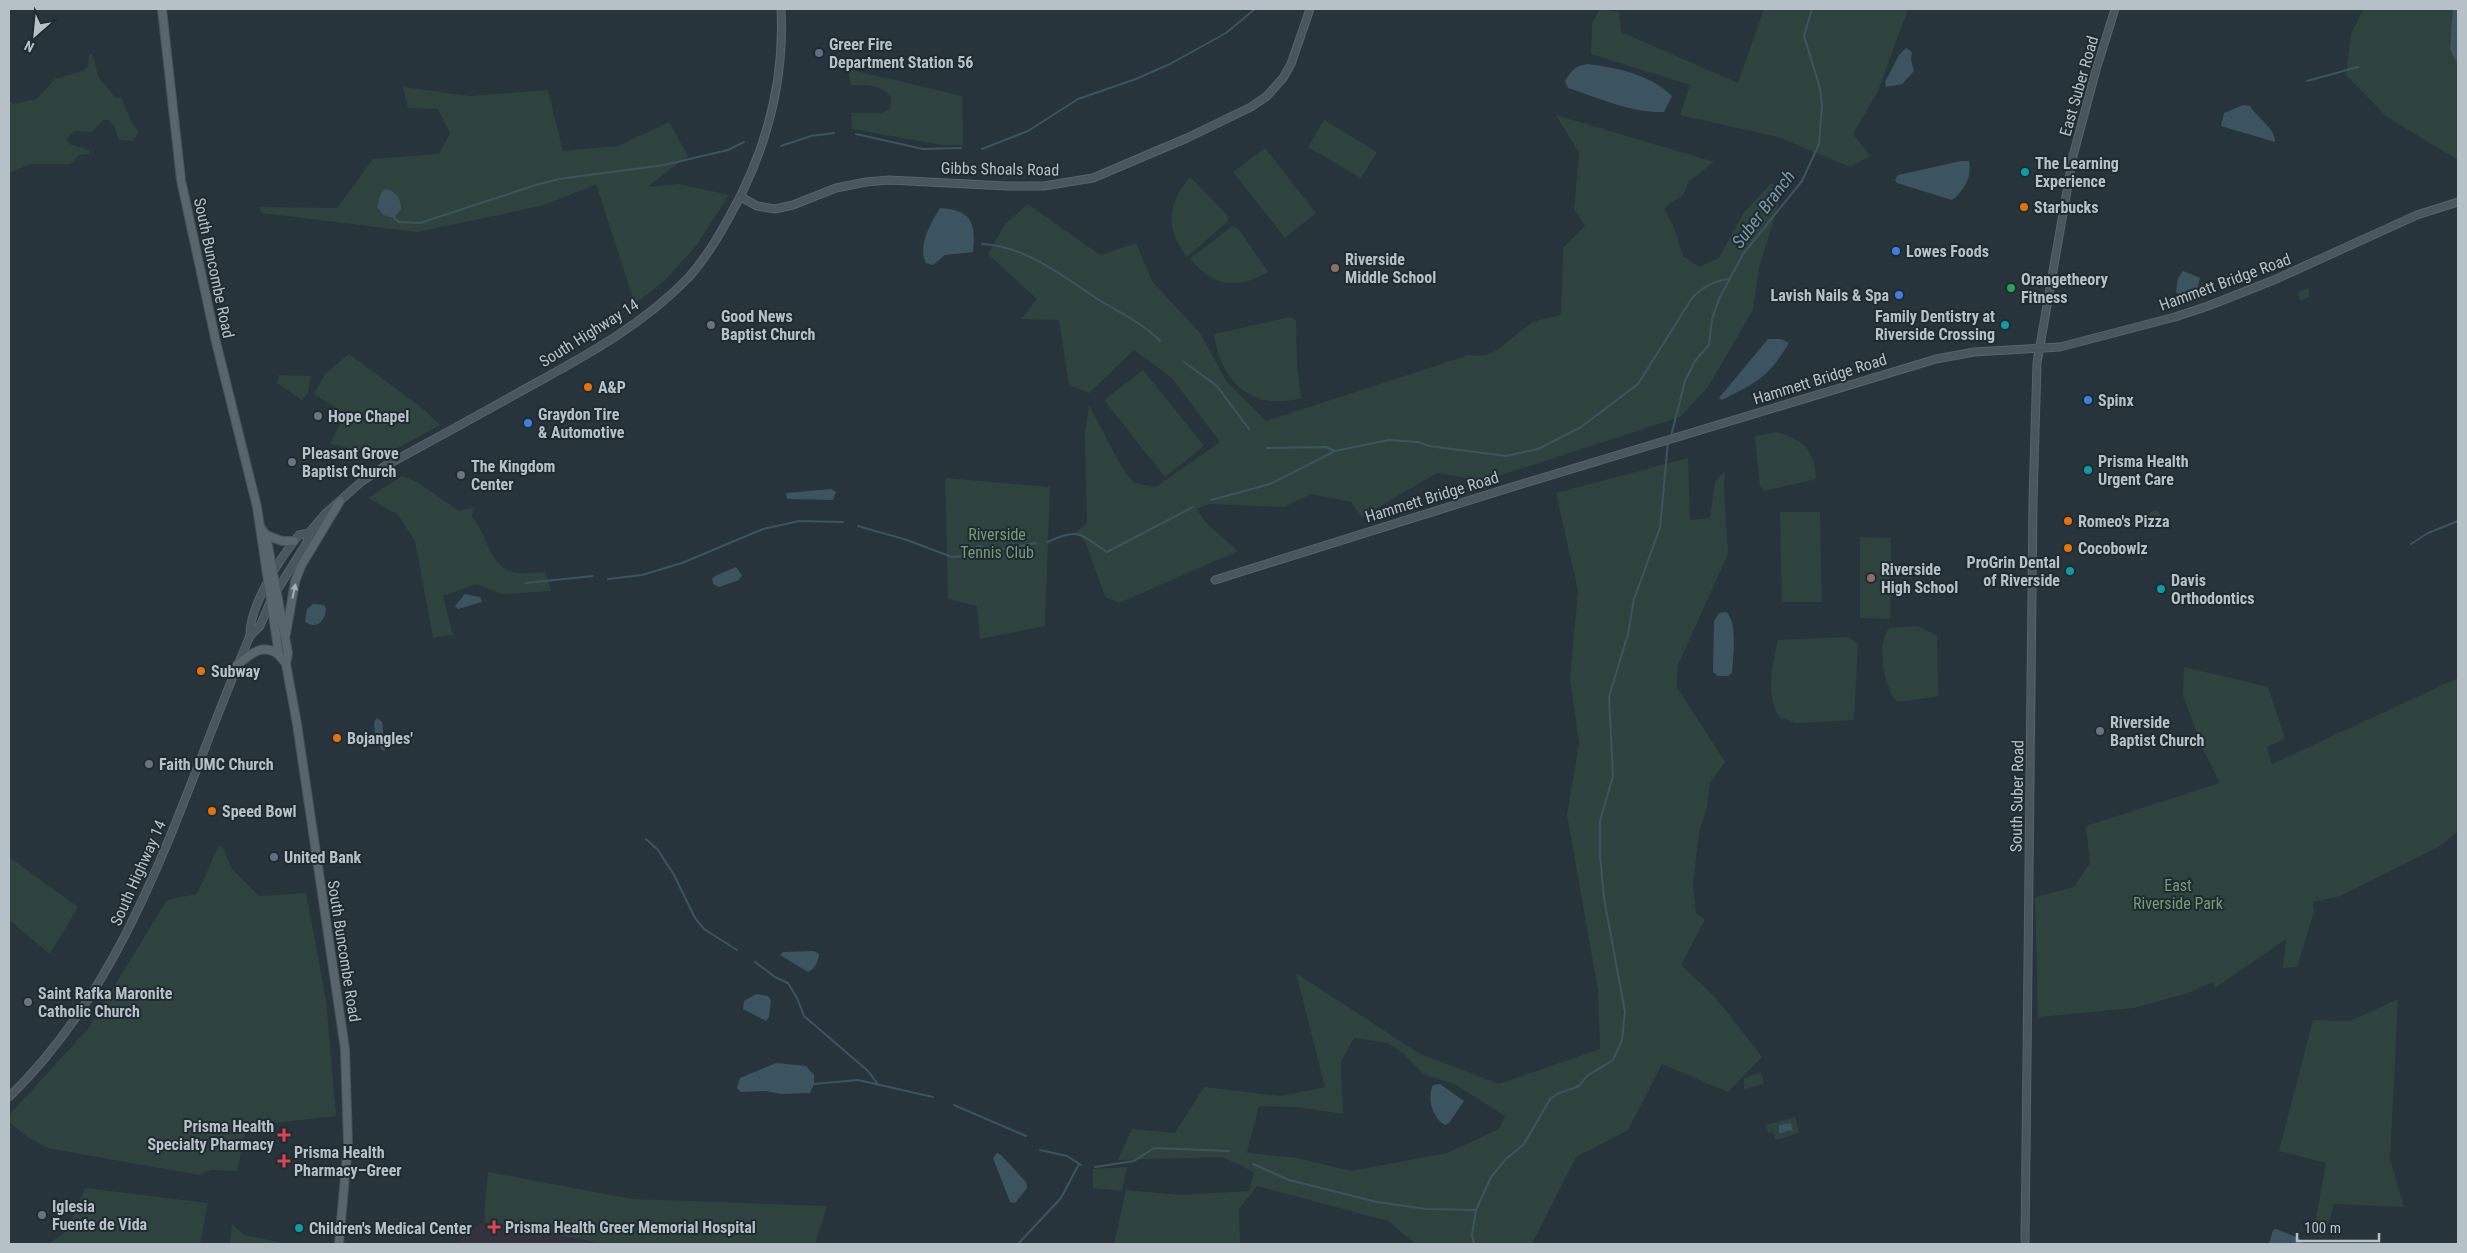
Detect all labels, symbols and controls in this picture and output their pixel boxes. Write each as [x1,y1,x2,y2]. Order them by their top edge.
north arrow [10,10,60,60]
street label: East Suber Road [2056,34,2102,138]
place label: Greer Fire Department Station 56 [829,35,973,72]
text: N [22,38,37,56]
marker: Greer Fire Department Station 56 [813,47,825,59]
place label: The Learning Experience [2035,154,2119,191]
street label: Gibbs Shoals Road [941,158,1059,180]
water label: Suber Branch [1727,166,1799,252]
marker: The Learning Experience [2019,166,2031,178]
street label: South Buncombe Road [190,196,238,340]
place label: Starbucks [2034,198,2098,217]
marker: Starbucks [2018,201,2030,213]
place label: Lowes Foods [1906,242,1989,261]
marker: Lowes Foods [1890,245,1902,257]
street label: Hammett Bridge Road [2157,249,2293,315]
place label: Riverside Middle School [1345,250,1436,287]
marker: Riverside Middle School [1329,262,1341,274]
place label: Orangetheory Fitness [2021,270,2108,307]
marker: Orangetheory Fitness [2005,282,2017,294]
place label: Lavish Nails & Spa [1770,286,1889,305]
marker: Lavish Nails & Spa [1893,289,1905,301]
street label: South Highway 14 [536,295,642,371]
place label: Good News Baptist Church [721,307,816,344]
place label: Family Dentistry at Riverside Crossing [1875,307,1995,344]
marker: Good News Baptist Church [705,319,717,331]
marker: Family Dentistry at Riverside Crossing [1999,319,2011,331]
street label: Hammett Bridge Road [1751,350,1889,408]
place label: A&P [598,378,626,397]
marker: A&P [582,381,594,393]
place label: Spinx [2098,391,2134,410]
marker: Spinx [2082,394,2094,406]
place label: Graydon Tire & Automotive [538,405,625,442]
place label: Hope Chapel [328,407,409,426]
marker: Hope Chapel [312,410,324,422]
marker: Graydon Tire & Automotive [522,417,534,429]
place label: Pleasant Grove Baptist Church [302,444,399,481]
place label: Prisma Health Urgent Care [2098,452,2189,489]
marker: Pleasant Grove Baptist Church [286,456,298,468]
place label: The Kingdom Center [471,457,556,494]
marker: Prisma Health Urgent Care [2082,464,2094,476]
street label: Hammett Bridge Road [1363,468,1501,526]
marker: The Kingdom Center [455,469,467,481]
place label: Romeo's Pizza [2078,512,2170,531]
marker: Romeo's Pizza [2062,515,2074,527]
park label: Riverside Tennis Club [960,525,1034,562]
place label: Cocobowlz [2078,539,2148,558]
marker: Cocobowlz [2062,542,2074,554]
place label: ProGrin Dental of Riverside [1967,553,2060,590]
place label: Riverside High School [1881,560,1958,597]
marker: ProGrin Dental of Riverside [2064,565,2076,577]
place label: Davis Orthodontics [2171,571,2254,608]
marker: Riverside High School [1865,572,1877,584]
one-way arrow [290,582,298,598]
marker: Davis Orthodontics [2155,583,2167,595]
place label: Subway [211,662,260,681]
marker: Subway [195,665,207,677]
place label: Riverside Baptist Church [2110,713,2205,750]
marker: Riverside Baptist Church [2094,725,2106,737]
place label: Bojangles' [347,729,413,748]
marker: Bojangles' [331,732,343,744]
street label: South Suber Road [2007,740,2027,852]
place label: Faith UMC Church [159,755,274,774]
marker: Faith UMC Church [143,758,155,770]
place label: Speed Bowl [222,802,297,821]
marker: Speed Bowl [206,805,218,817]
street label: South Highway 14 [106,817,170,929]
place label: United Bank [284,848,362,867]
marker: United Bank [268,851,280,863]
park label: East Riverside Park [2133,876,2224,913]
street label: South Buncombe Road [323,879,365,1023]
place label: Saint Rafka Maronite Catholic Church [38,984,173,1021]
marker: Saint Rafka Maronite Catholic Church [22,996,34,1008]
place label: Prisma Health Specialty Pharmacy [147,1117,274,1154]
marker: Prisma Health Specialty Pharmacy [278,1129,290,1141]
place label: Prisma Health Pharmacy–Greer [294,1143,402,1180]
marker: Prisma Health Pharmacy–Greer [278,1155,290,1167]
place label: Iglesia Fuente de Vida [52,1197,148,1234]
marker: Iglesia Fuente de Vida [36,1209,48,1221]
scale bar [2297,1210,2380,1242]
place label: Prisma Health Greer Memorial Hospital [505,1218,756,1237]
place label: Children's Medical Center [309,1219,472,1238]
text: 100 m [2304,1219,2341,1237]
marker: Prisma Health Greer Memorial Hospital [487,1220,501,1234]
marker: Children's Medical Center [293,1222,305,1234]

